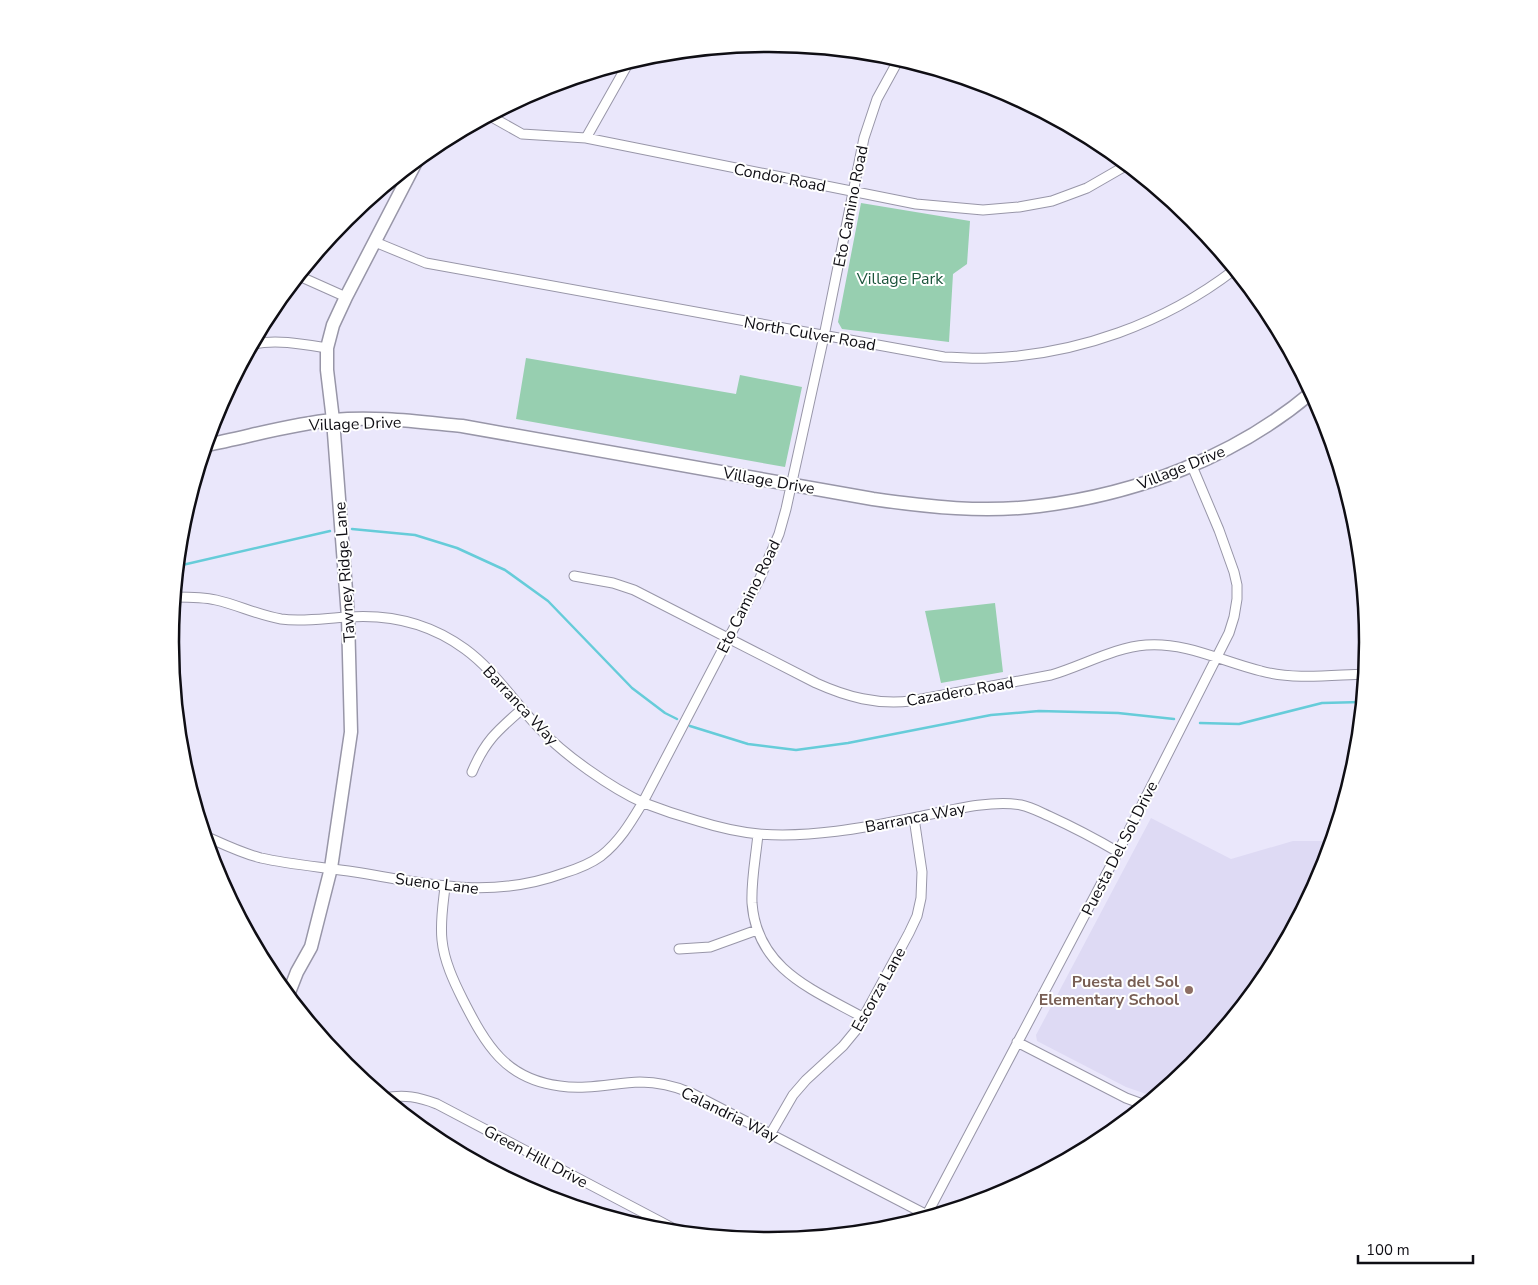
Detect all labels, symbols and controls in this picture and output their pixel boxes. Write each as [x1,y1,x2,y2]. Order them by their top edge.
street label: Eto Camino Road [828,143,874,269]
street label: Condor Road [732,158,828,198]
park label: Village Park [856,268,944,290]
street label: North Culver Road [742,312,877,356]
street label: Village Drive [307,411,402,437]
street label: Village Drive [1133,440,1228,496]
street label: Village Drive [720,462,816,500]
street label: Tawney Ridge Lane [329,501,361,643]
street label: Eto Camino Road [712,536,786,657]
street label: Barranca Way [478,661,563,751]
street label: Cazadero Road [905,672,1016,712]
street label: Puesta Del Sol Drive [1076,777,1163,919]
street label: Barranca Way [863,797,968,838]
street label: Sueno Lane [394,868,480,900]
street label: Escorza Lane [847,943,911,1036]
place label: Puesta del Sol Elementary School [1039,971,1179,1011]
marker: Puesta del Sol Elementary School [1183,984,1195,996]
street label: Calandria Way [677,1082,783,1148]
street label: Green Hill Drive [480,1120,591,1194]
scale bar [1358,1232,1473,1264]
text: 100 m [1366,1240,1410,1260]

